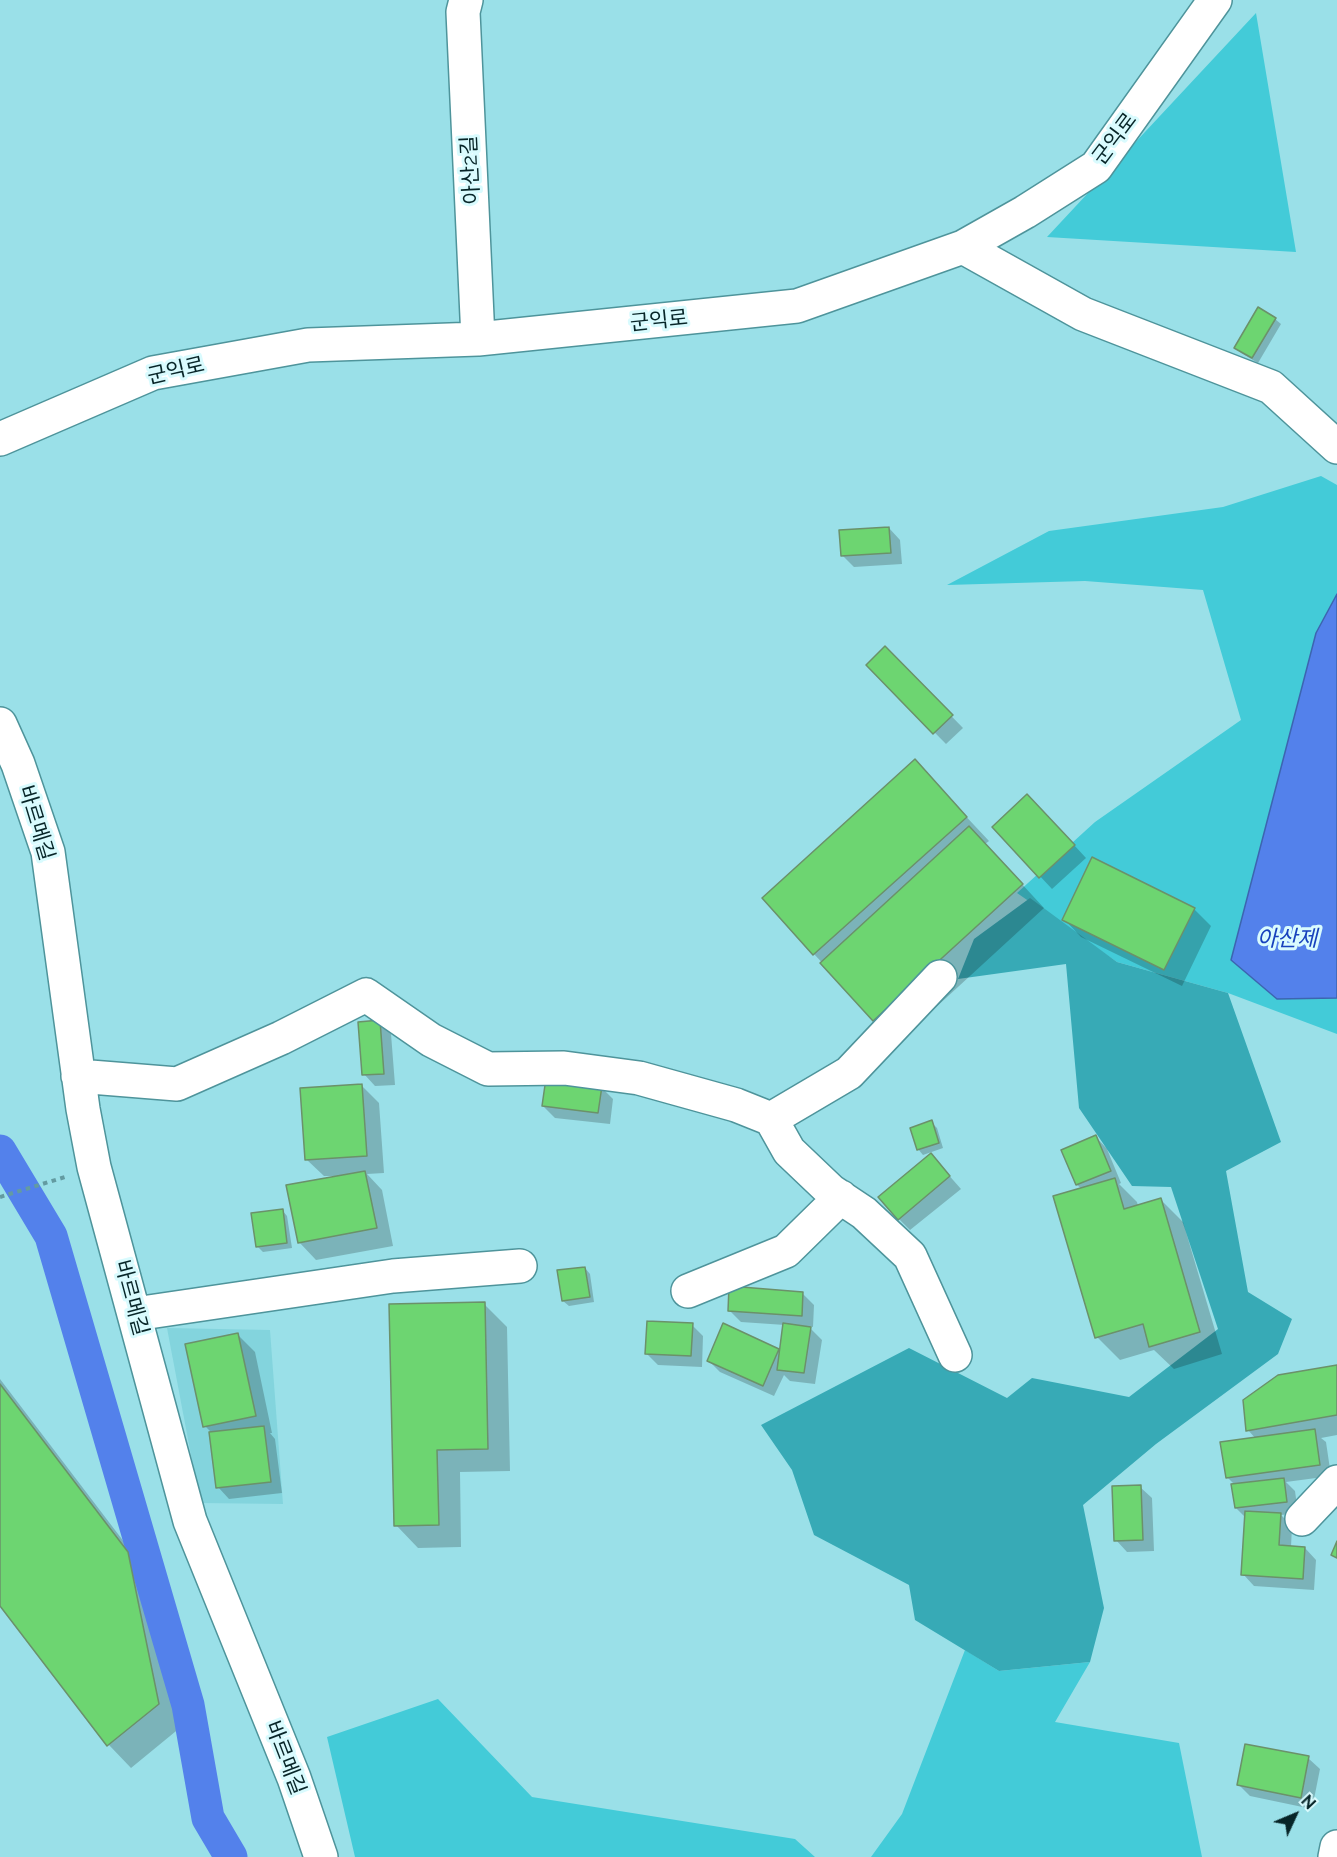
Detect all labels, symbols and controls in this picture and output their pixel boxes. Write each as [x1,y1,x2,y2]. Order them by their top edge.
street label: 군익로 [1087,108,1143,170]
street label: 아산2길 [457,135,485,205]
street label: 군익로 [629,305,689,337]
street label: 군익로 [145,352,207,390]
street label: 바르메길 [13,782,59,864]
water label: 아산제 [1257,926,1317,952]
street label: 바르메길 [109,1257,153,1339]
street label: 바르메길 [259,1717,311,1799]
north arrow [1265,1785,1325,1845]
text: N [1297,1791,1319,1813]

